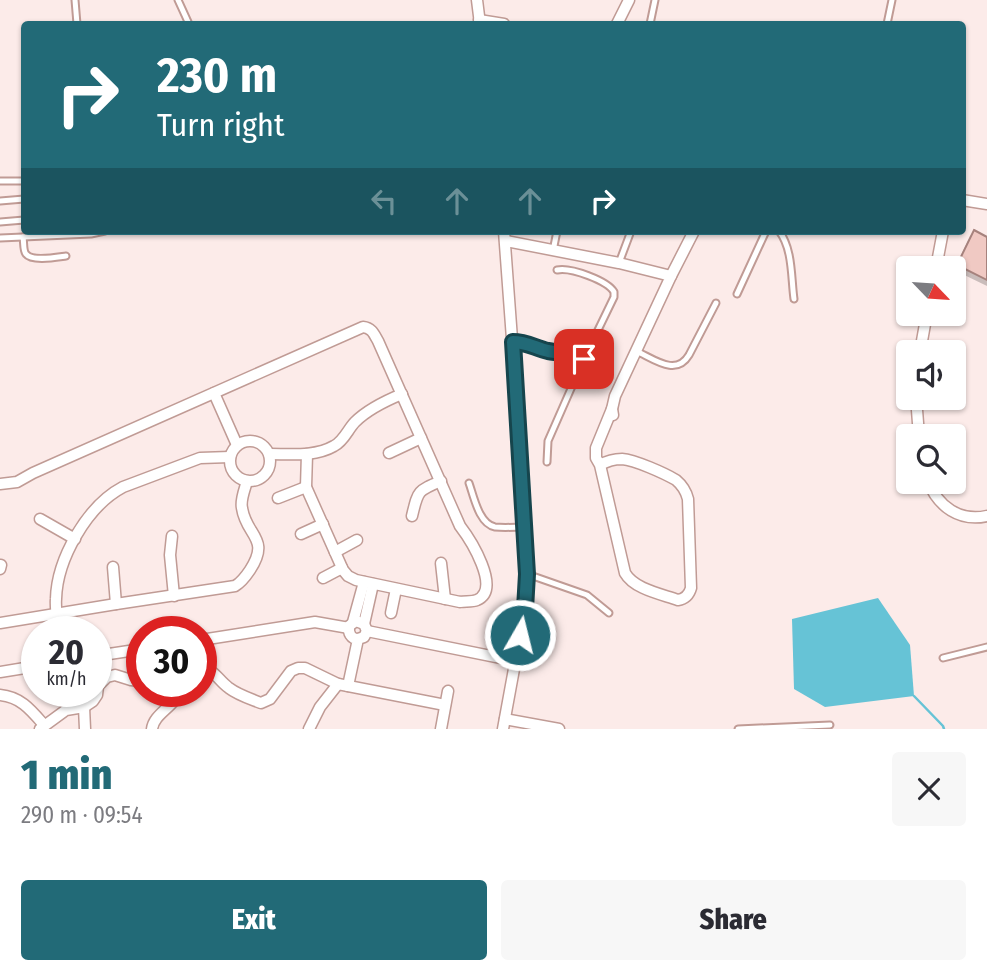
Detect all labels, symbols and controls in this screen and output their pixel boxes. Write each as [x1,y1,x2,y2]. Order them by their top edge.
text: 230 m [157,46,277,105]
icon: right [42,49,133,140]
text: Turn right [157,106,284,144]
icon: left [365,182,403,220]
icon: ahead [438,182,476,220]
icon: ahead [511,182,549,220]
icon: right [584,182,622,220]
north arrow [896,256,966,326]
map controls [896,256,966,494]
pin [554,329,614,389]
icon: arrive [565,340,603,378]
button: sound [896,340,966,410]
button: search [896,424,966,494]
position arrow [483,598,557,672]
speed limit sign: 30 [126,616,217,707]
text: 20 [49,631,84,673]
text: km/h [46,668,87,690]
text: 1 min [21,750,112,800]
button: close [892,752,966,826]
text: 290 m · 09:54 [21,801,143,829]
button: Exit [21,880,487,960]
button: Share [501,880,966,960]

